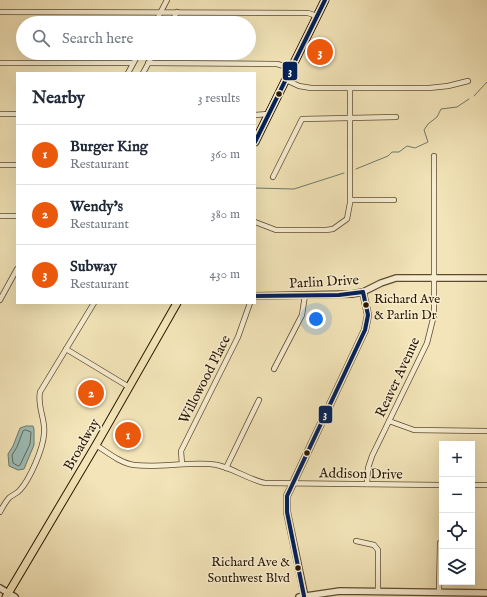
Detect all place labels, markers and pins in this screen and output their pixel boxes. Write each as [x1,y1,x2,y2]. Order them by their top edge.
pin: 3 [307,37,333,67]
unlabelled marker [274,89,284,99]
place label: Richard Ave & Parlin Dr [374,291,440,324]
marker: Richard Ave & Parlin Dr [361,300,371,310]
pin: 2 [78,378,104,408]
pin: 1 [115,420,141,450]
unlabelled marker [302,448,312,458]
place label: Richard Ave & Southwest Blvd [208,554,290,587]
marker: Richard Ave & Southwest Blvd [293,563,303,573]

